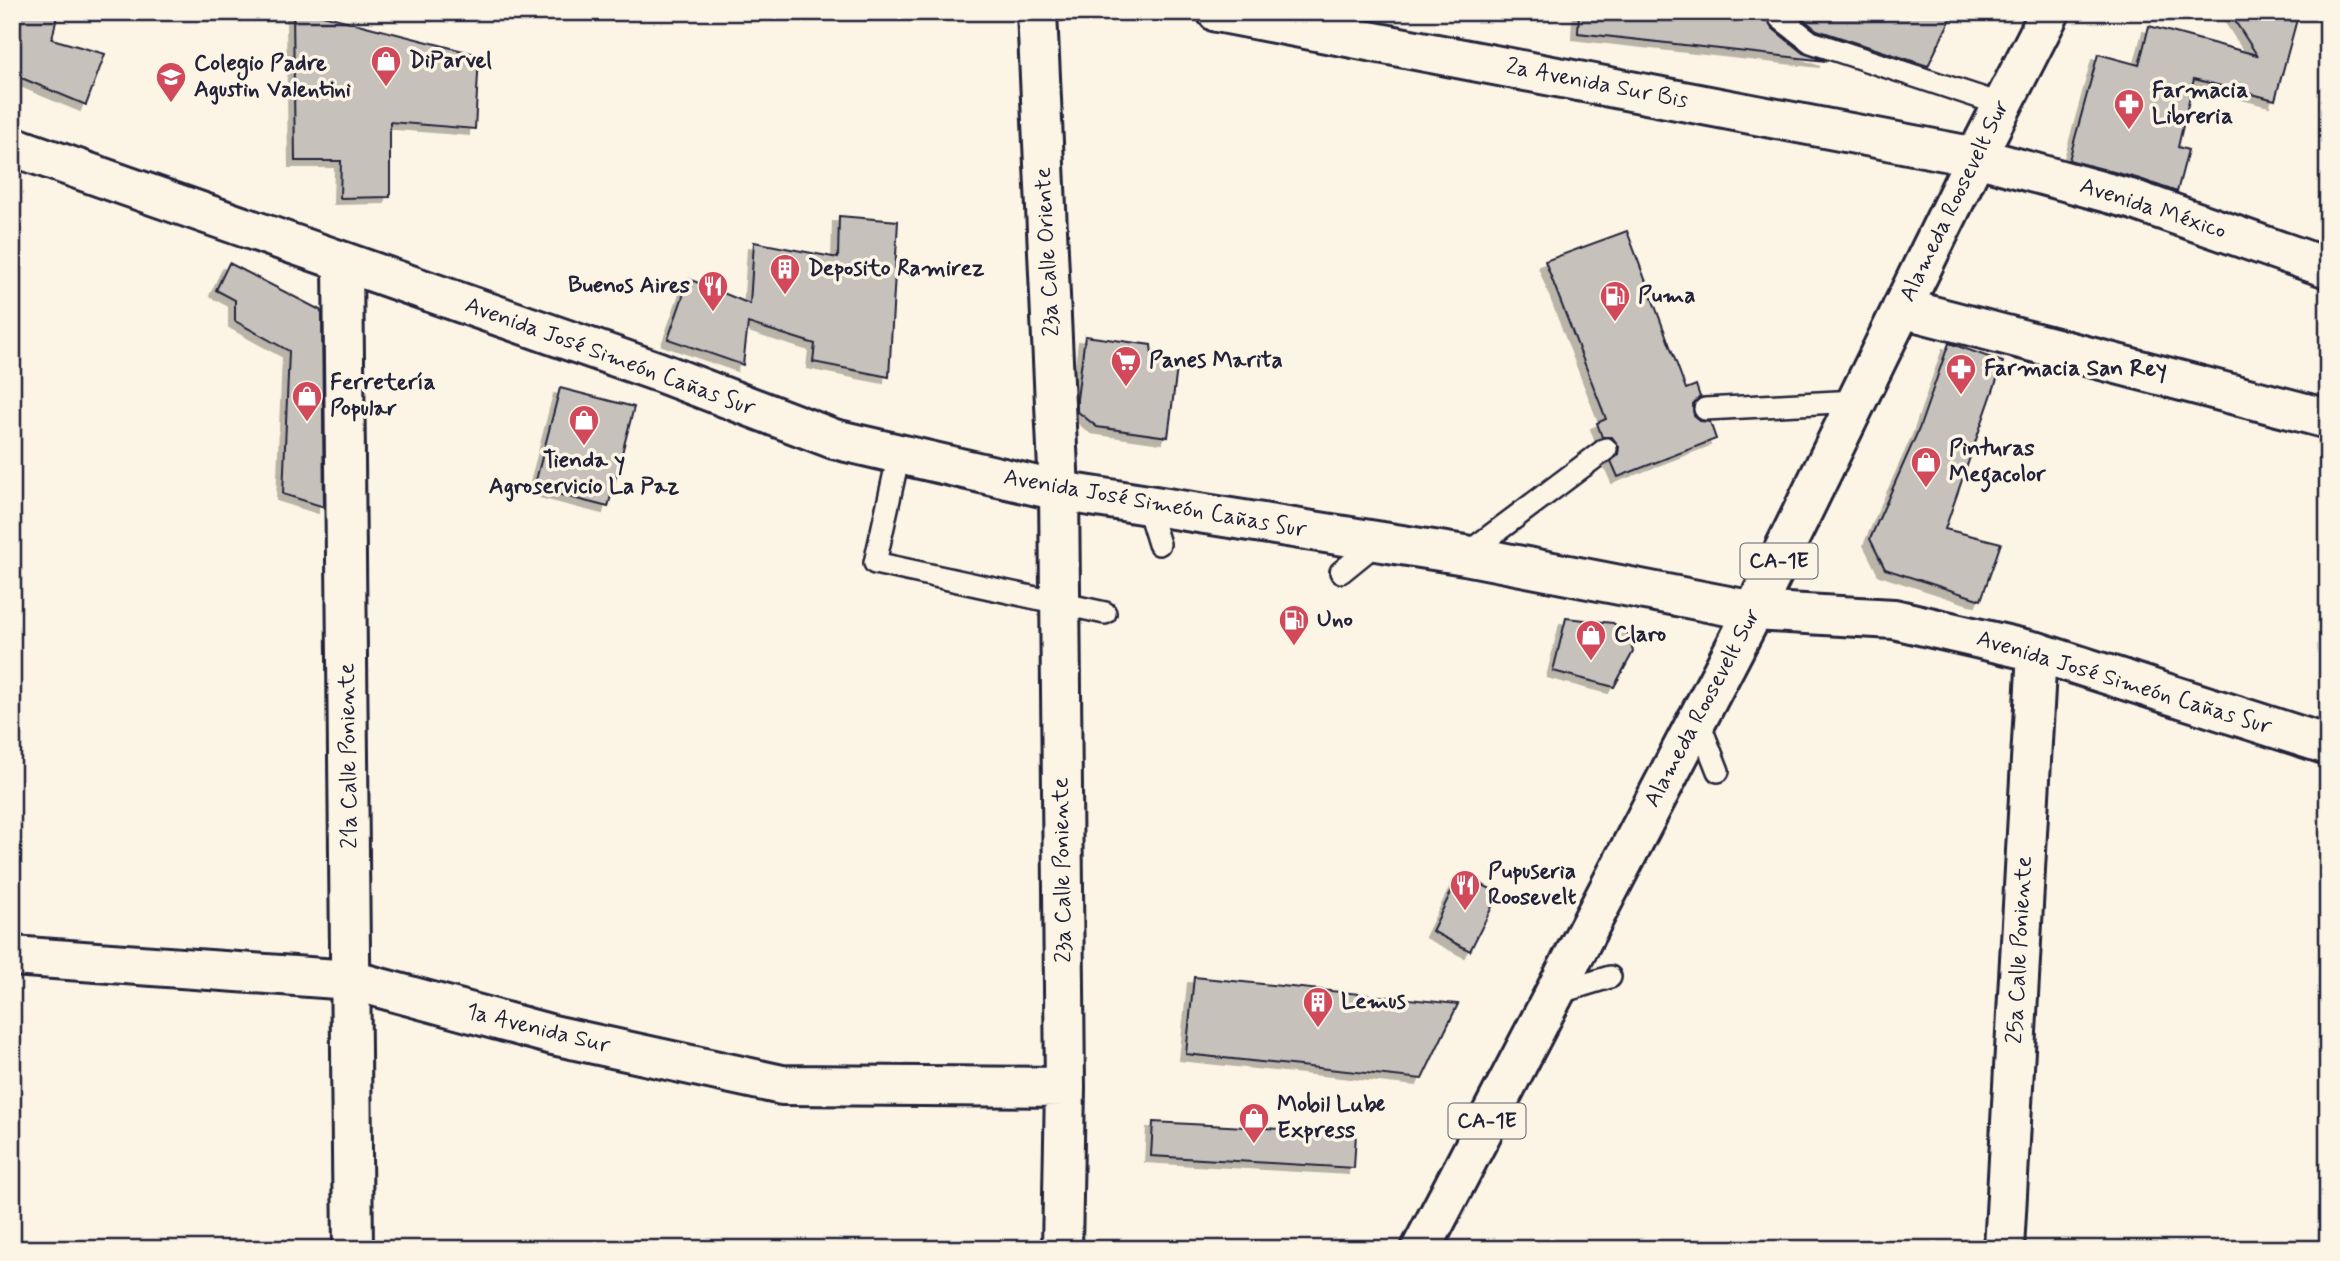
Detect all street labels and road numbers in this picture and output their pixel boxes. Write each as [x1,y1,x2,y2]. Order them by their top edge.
street label: 2a Avenida Sur Bis [1503,52,1691,116]
street label: Alameda Roosevelt Sur [1893,95,2017,307]
street label: 23a Calle Oriente [1029,167,1067,337]
street label: Avenida México [2076,171,2230,247]
street label: Avenida José Simeón Cañas Sur [461,290,760,424]
street label: Avenida José Simeón Cañas Sur [1001,463,1309,545]
road number: CA-1E [1740,544,1817,578]
street label: Alameda Roosevelt Sur [1638,603,1768,813]
street label: Avenida José Simeón Cañas Sur [1973,624,2275,742]
street label: 21a Calle Poniente [332,663,366,849]
street label: 23a Calle Poniente [1046,777,1080,963]
street label: 25a Calle Poniente [2000,855,2040,1045]
street label: 1a Avenida Sur [463,997,613,1061]
road number: CA-1E [1448,1104,1526,1138]

